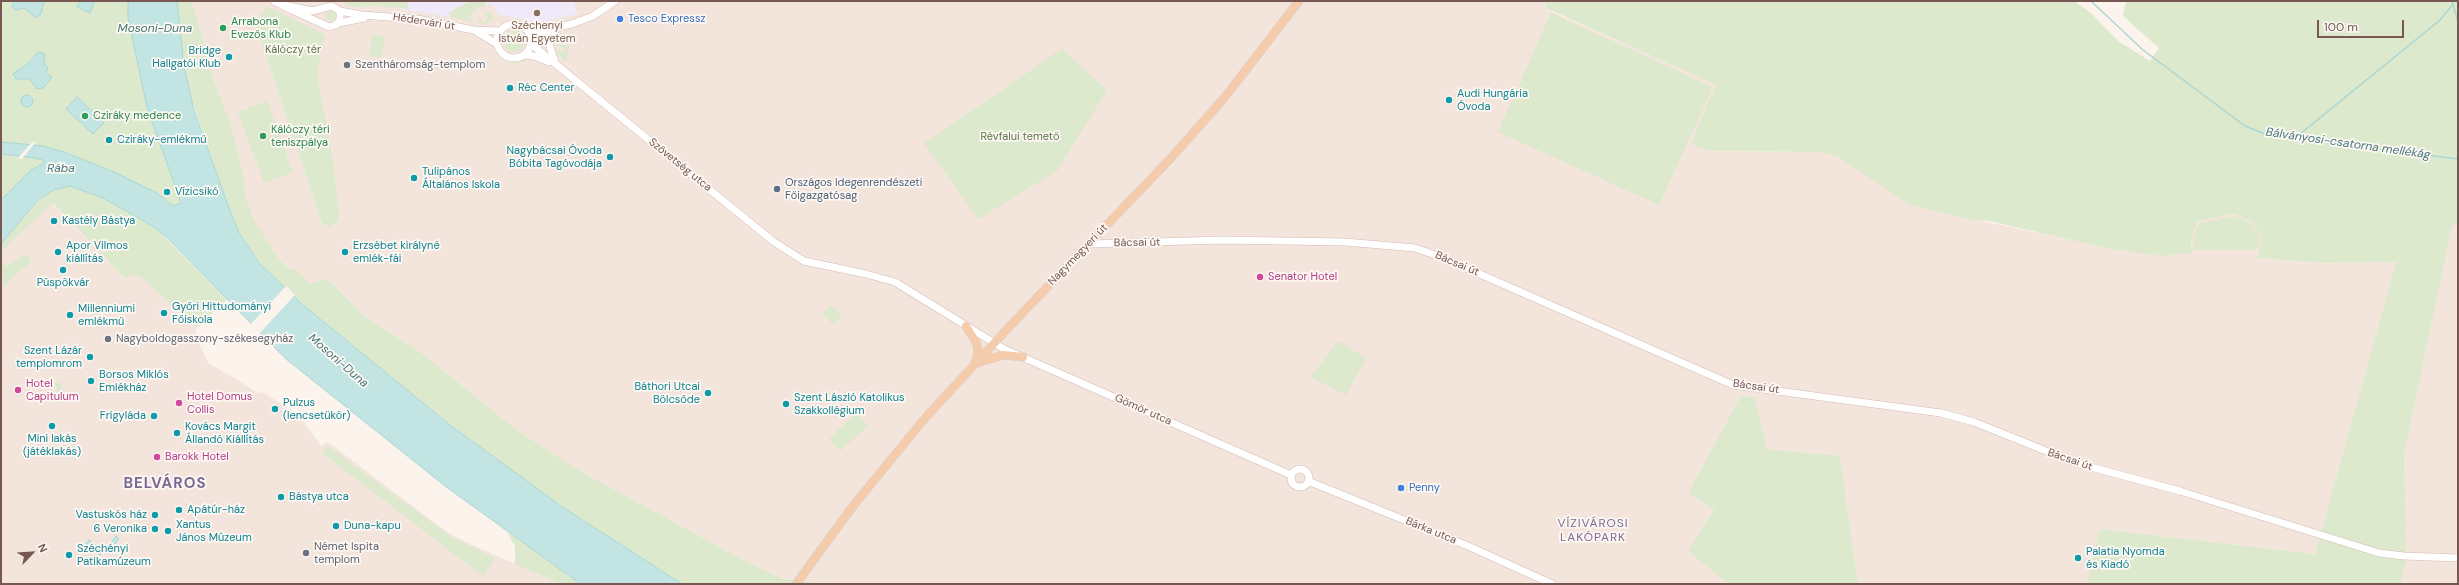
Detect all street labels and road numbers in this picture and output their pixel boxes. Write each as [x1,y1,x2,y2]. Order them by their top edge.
street label: Hédervári út [392,11,456,33]
street label: Szövetség utca [646,136,714,194]
street label: Nagymegyeri út [1045,222,1111,288]
street label: Bácsai út [1114,236,1160,250]
street label: Bácsai út [1433,249,1481,279]
street label: Bácsai út [1732,377,1780,397]
street label: Gömör utca [1112,392,1174,428]
street label: Bácsai út [2046,446,2094,474]
street label: Bárka utca [1404,515,1458,547]

